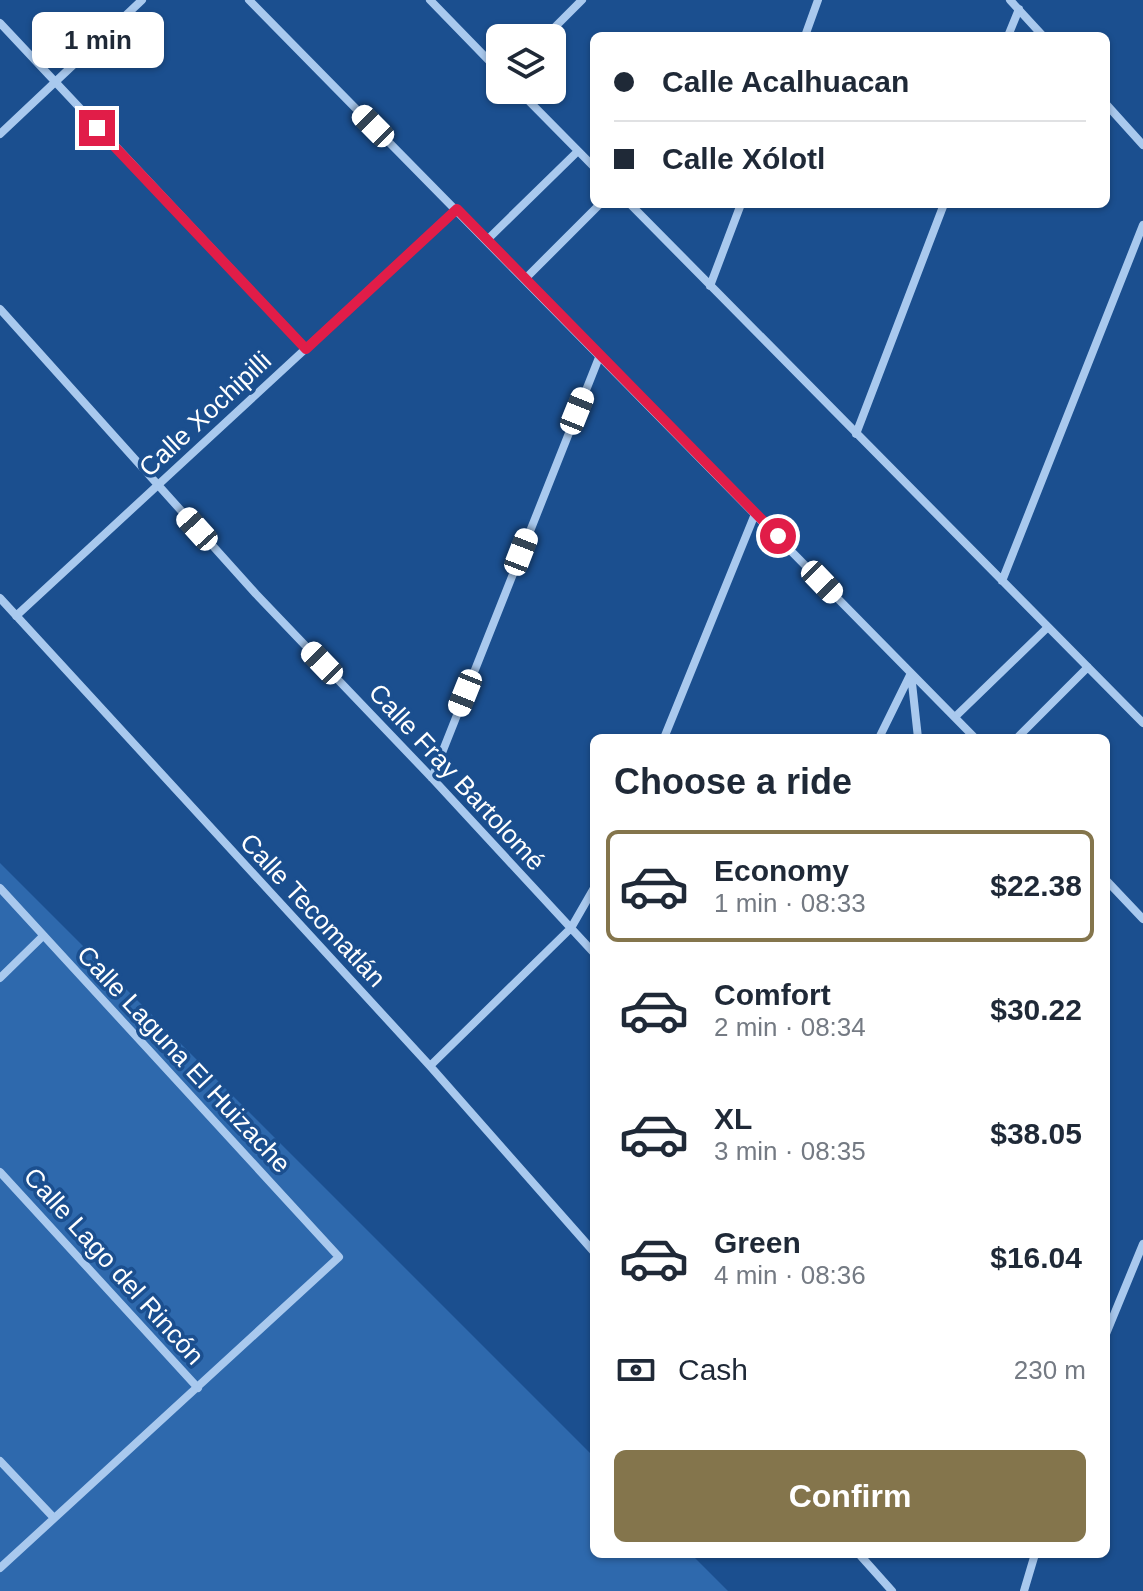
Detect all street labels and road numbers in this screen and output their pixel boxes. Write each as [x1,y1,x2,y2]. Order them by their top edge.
street label: Calle Xochipilli [133,345,277,483]
street label: Calle Fray Bartolomé [363,677,551,877]
street label: Calle Tecomatlán [234,827,392,993]
street label: Calle Laguna El Huizache [71,939,297,1179]
street label: Calle Lago del Rincón [18,1161,210,1371]

